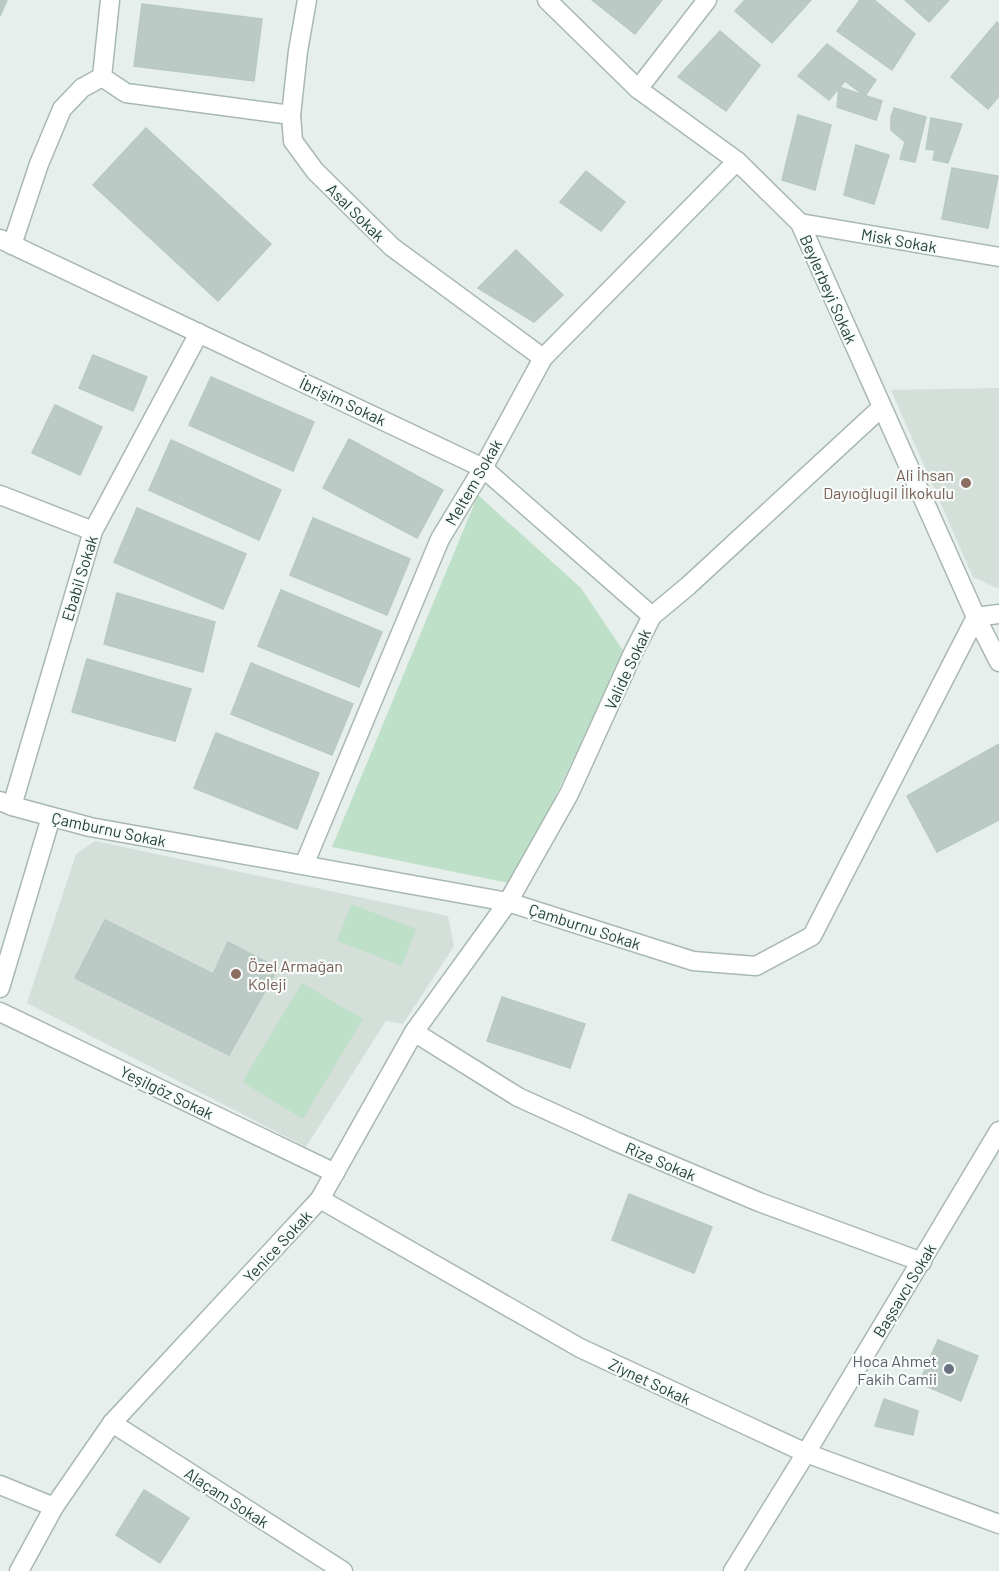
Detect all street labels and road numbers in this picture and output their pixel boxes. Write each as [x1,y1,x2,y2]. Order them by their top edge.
street label: Asal Sokak [323,179,389,245]
street label: Misk Sokak [860,224,938,256]
street label: Beylerbeyi Sokak [796,231,862,347]
street label: İbrişim Sokak [297,373,389,429]
street label: Meltem Sokak [441,436,505,528]
street label: Ebabil Sokak [57,533,101,623]
street label: Valide Sokak [600,625,654,713]
street label: Çamburnu Sokak [50,808,168,850]
street label: Çamburnu Sokak [527,899,643,953]
street label: Yeşilgöz Sokak [117,1061,217,1123]
street label: Rize Sokak [623,1138,699,1184]
street label: Yenice Sokak [239,1206,315,1286]
street label: Başsavcı Sokak [869,1240,939,1340]
street label: Ziynet Sokak [606,1354,694,1408]
street label: Alaçam Sokak [181,1463,273,1531]

